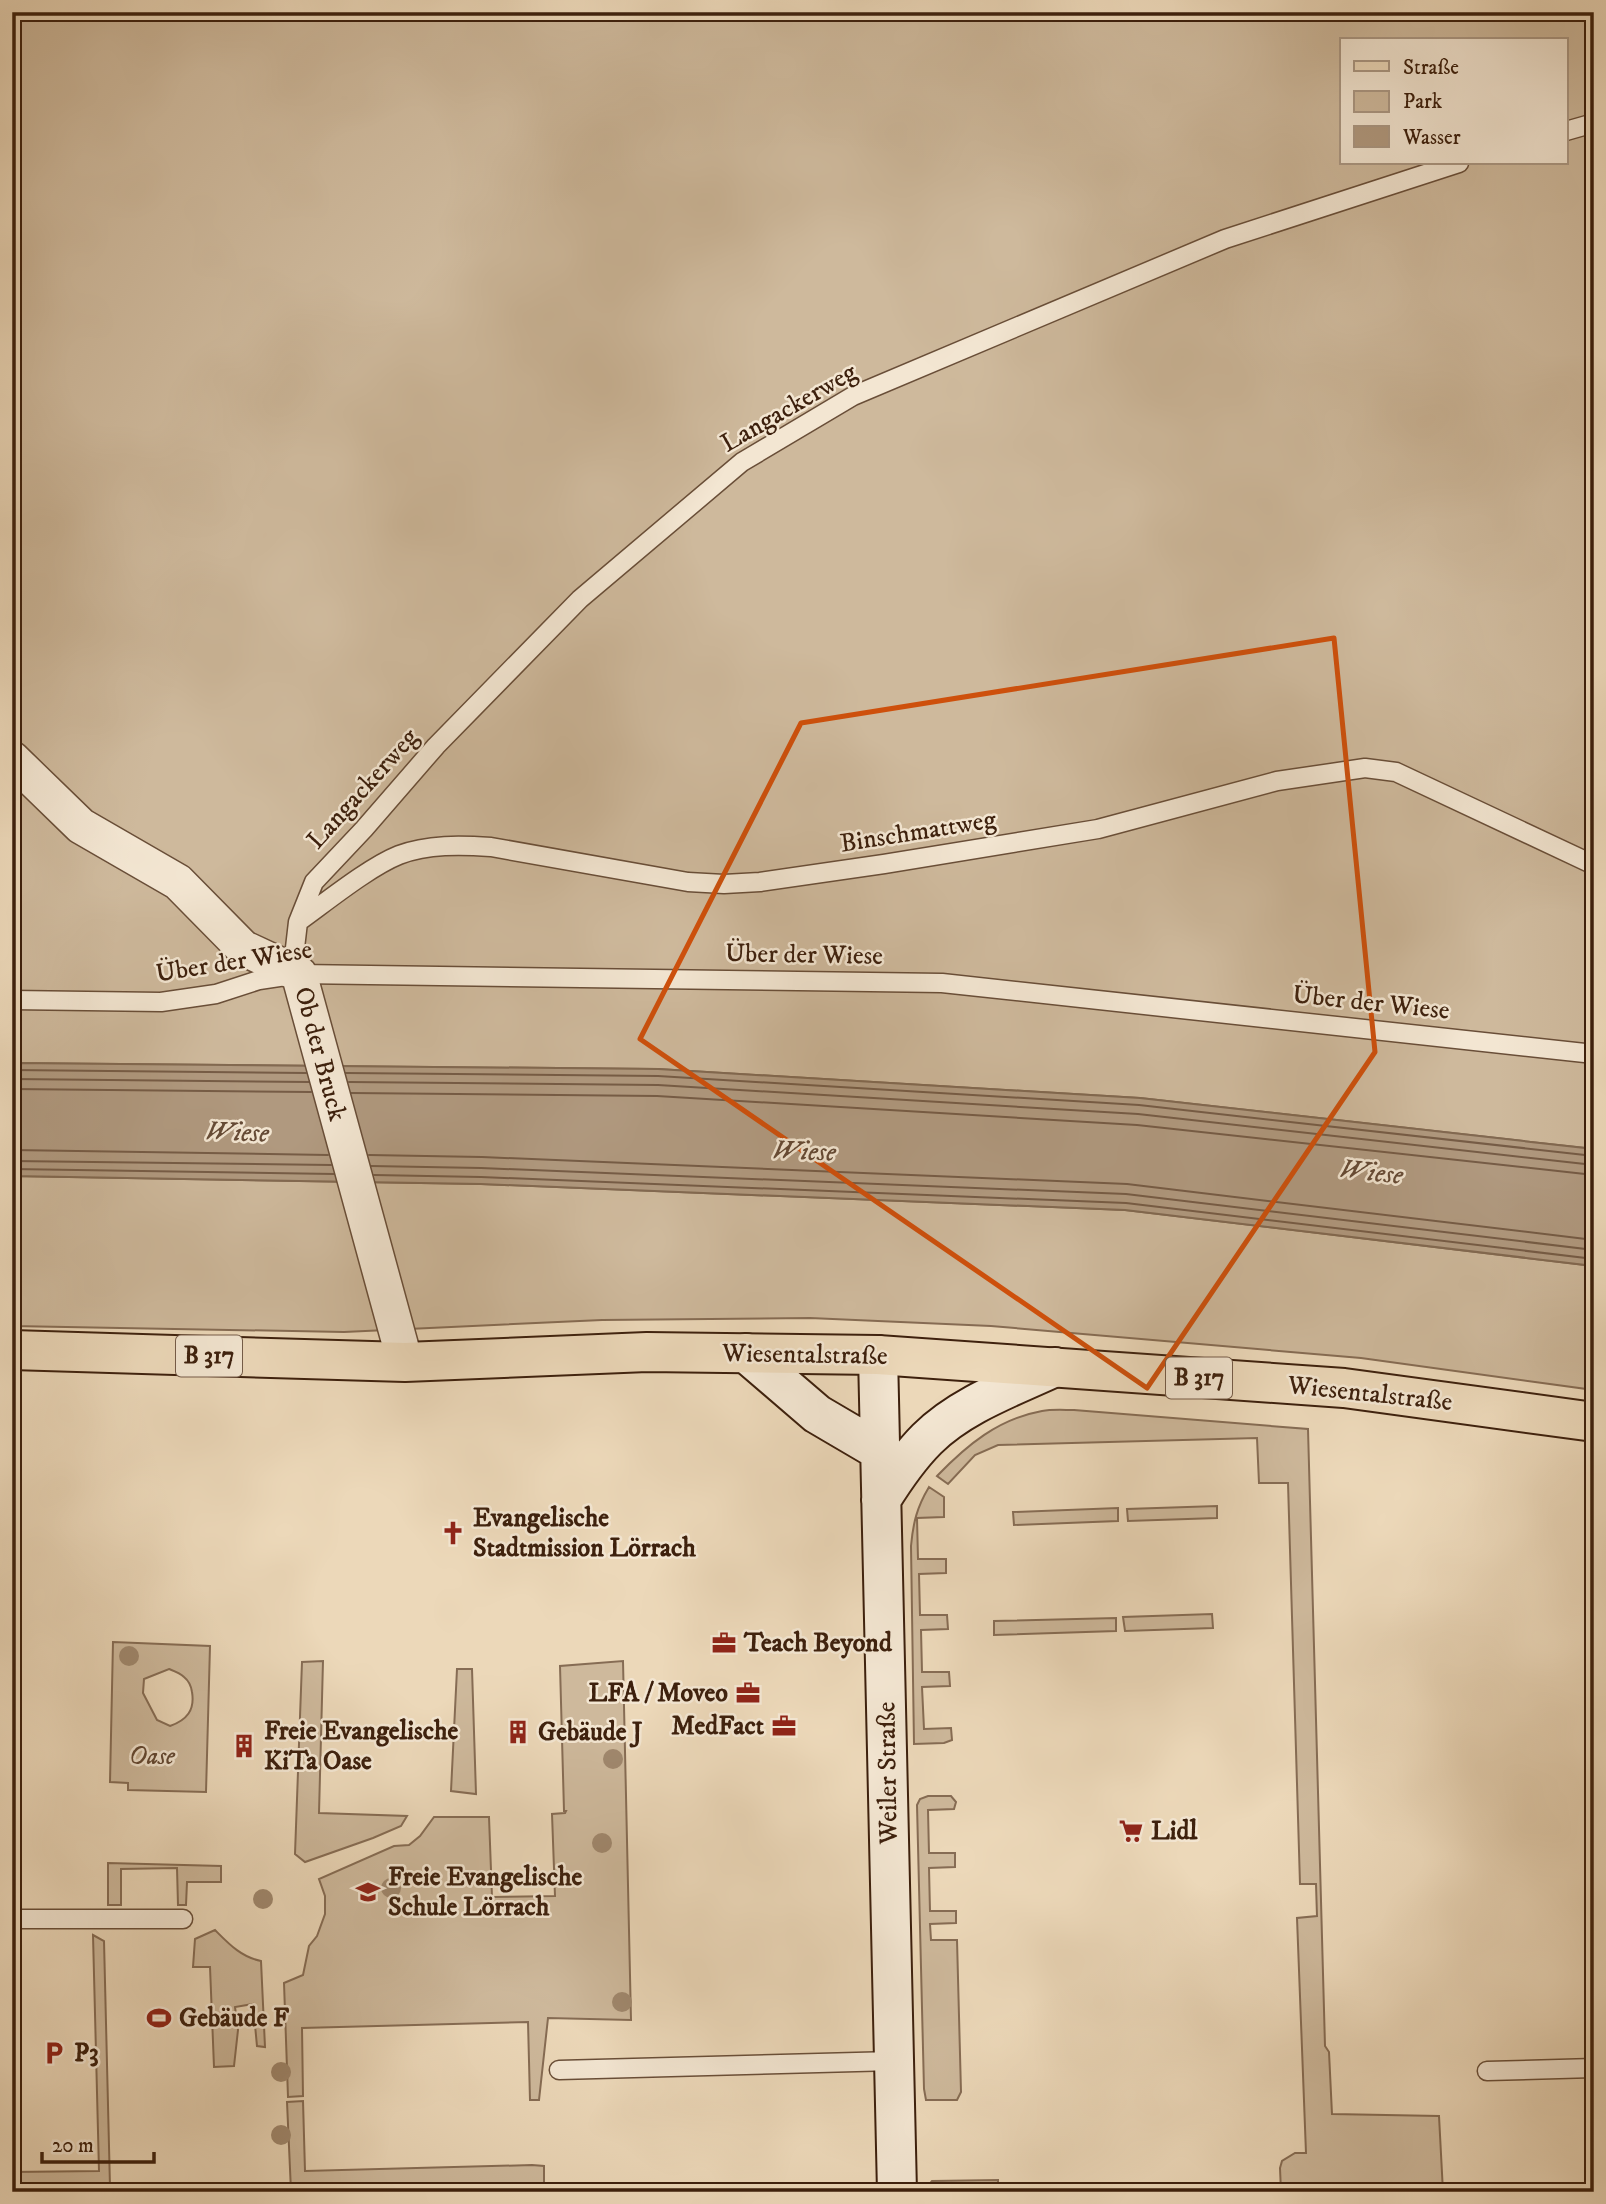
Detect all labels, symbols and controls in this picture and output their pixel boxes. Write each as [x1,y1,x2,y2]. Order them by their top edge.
legend [1340,38,1568,164]
text: Straße [1403,55,1459,81]
text: Park [1403,89,1443,115]
text: Wasser [1402,125,1461,151]
street label: Langackerweg [715,356,863,460]
street label: Langackerweg [300,721,426,856]
street label: Binschmattweg [838,803,999,861]
street label: Über der Wiese [153,933,315,991]
street label: Über der Wiese [725,937,883,973]
street label: Über der Wiese [1291,978,1451,1028]
street label: Ob der Bruck [286,983,354,1125]
water label: Wiese [204,1113,271,1151]
water label: Wiese [771,1132,838,1170]
water label: Wiese [1337,1151,1406,1193]
road number: B 317 [176,1336,242,1376]
street label: Wiesentalstraße [721,1337,888,1373]
road number: B 317 [1166,1358,1232,1398]
street label: Wiesentalstraße [1285,1369,1454,1419]
place label: Evangelische Stadtmission Lörrach [473,1502,696,1565]
church icon: Evangelische Stadtmission Lörrach [439,1519,467,1547]
place label: Teach Beyond [743,1627,893,1660]
office icon: Teach Beyond [710,1629,738,1657]
place label: LFA / Moveo [588,1677,728,1710]
office icon: LFA / Moveo [734,1679,762,1707]
street label: Weiler Straße [870,1701,906,1846]
place label: MedFact [671,1710,765,1743]
office icon: MedFact [770,1712,798,1740]
place label: Freie Evangelische KiTa Oase [264,1715,458,1778]
place label: Gebäude J [538,1716,643,1749]
building icon: Gebäude J [504,1718,532,1746]
building icon: Freie Evangelische KiTa Oase [230,1732,258,1760]
park label: Oase [129,1740,176,1773]
place label: Lidl [1151,1815,1198,1848]
supermarket icon: Lidl [1117,1817,1145,1845]
place label: Freie Evangelische Schule Lörrach [388,1861,582,1924]
school or university icon: Freie Evangelische Schule Lörrach [354,1878,382,1906]
place label: Gebäude F [179,2002,290,2035]
sports icon: Gebäude F [145,2004,173,2032]
place label: P3 [74,2037,99,2070]
parking icon: P3 [40,2039,68,2067]
scale bar [42,2120,154,2164]
text: 20 m [52,2133,94,2159]

